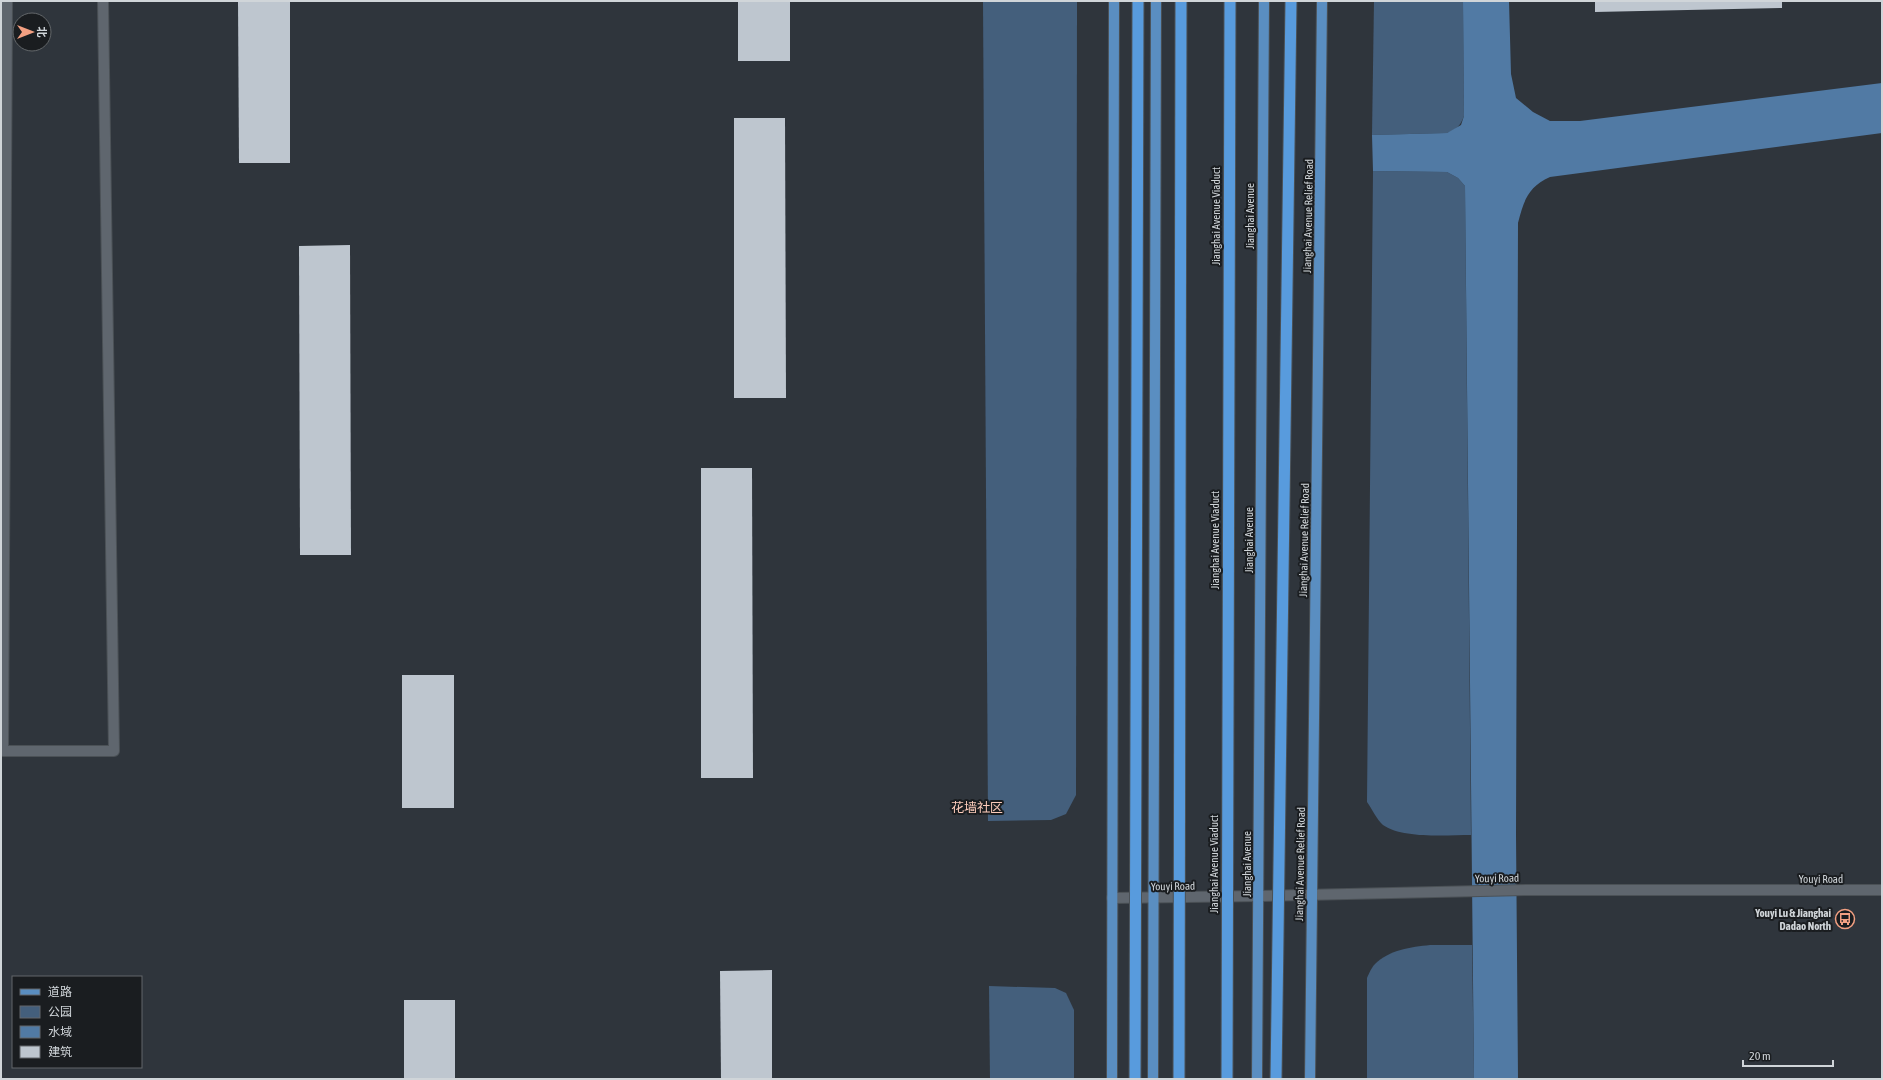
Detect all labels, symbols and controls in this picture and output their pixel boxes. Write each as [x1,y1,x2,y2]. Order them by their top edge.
north arrow [12,12,52,52]
text: 北 [36,27,48,38]
street label: Jianghai Avenue Relief Road [1301,159,1315,273]
street label: Jianghai Avenue Viaduct [1210,167,1222,265]
street label: Jianghai Avenue [1244,183,1256,249]
street label: Jianghai Avenue Relief Road [1297,483,1311,597]
street label: Jianghai Avenue Viaduct [1209,491,1221,589]
street label: Jianghai Avenue [1243,507,1255,573]
district label: 花墙社区 [951,800,1003,815]
street label: Jianghai Avenue Relief Road [1293,807,1307,921]
street label: Jianghai Avenue Viaduct [1208,815,1220,913]
street label: Jianghai Avenue [1241,831,1253,897]
street label: Youyi Road [1475,872,1519,884]
street label: Youyi Road [1799,873,1843,885]
street label: Youyi Road [1151,880,1195,892]
place label: Youyi Lu & Jianghai Dadao North [1754,907,1831,932]
bus stop icon: Youyi Lu & Jianghai Dadao North [1834,908,1856,930]
legend [12,976,142,1068]
text: 道路 [48,985,72,999]
text: 公园 [48,1005,72,1019]
text: 水域 [48,1025,72,1039]
scale bar [1743,1042,1833,1068]
text: 建筑 [48,1045,72,1059]
text: 20 m [1749,1049,1771,1063]

